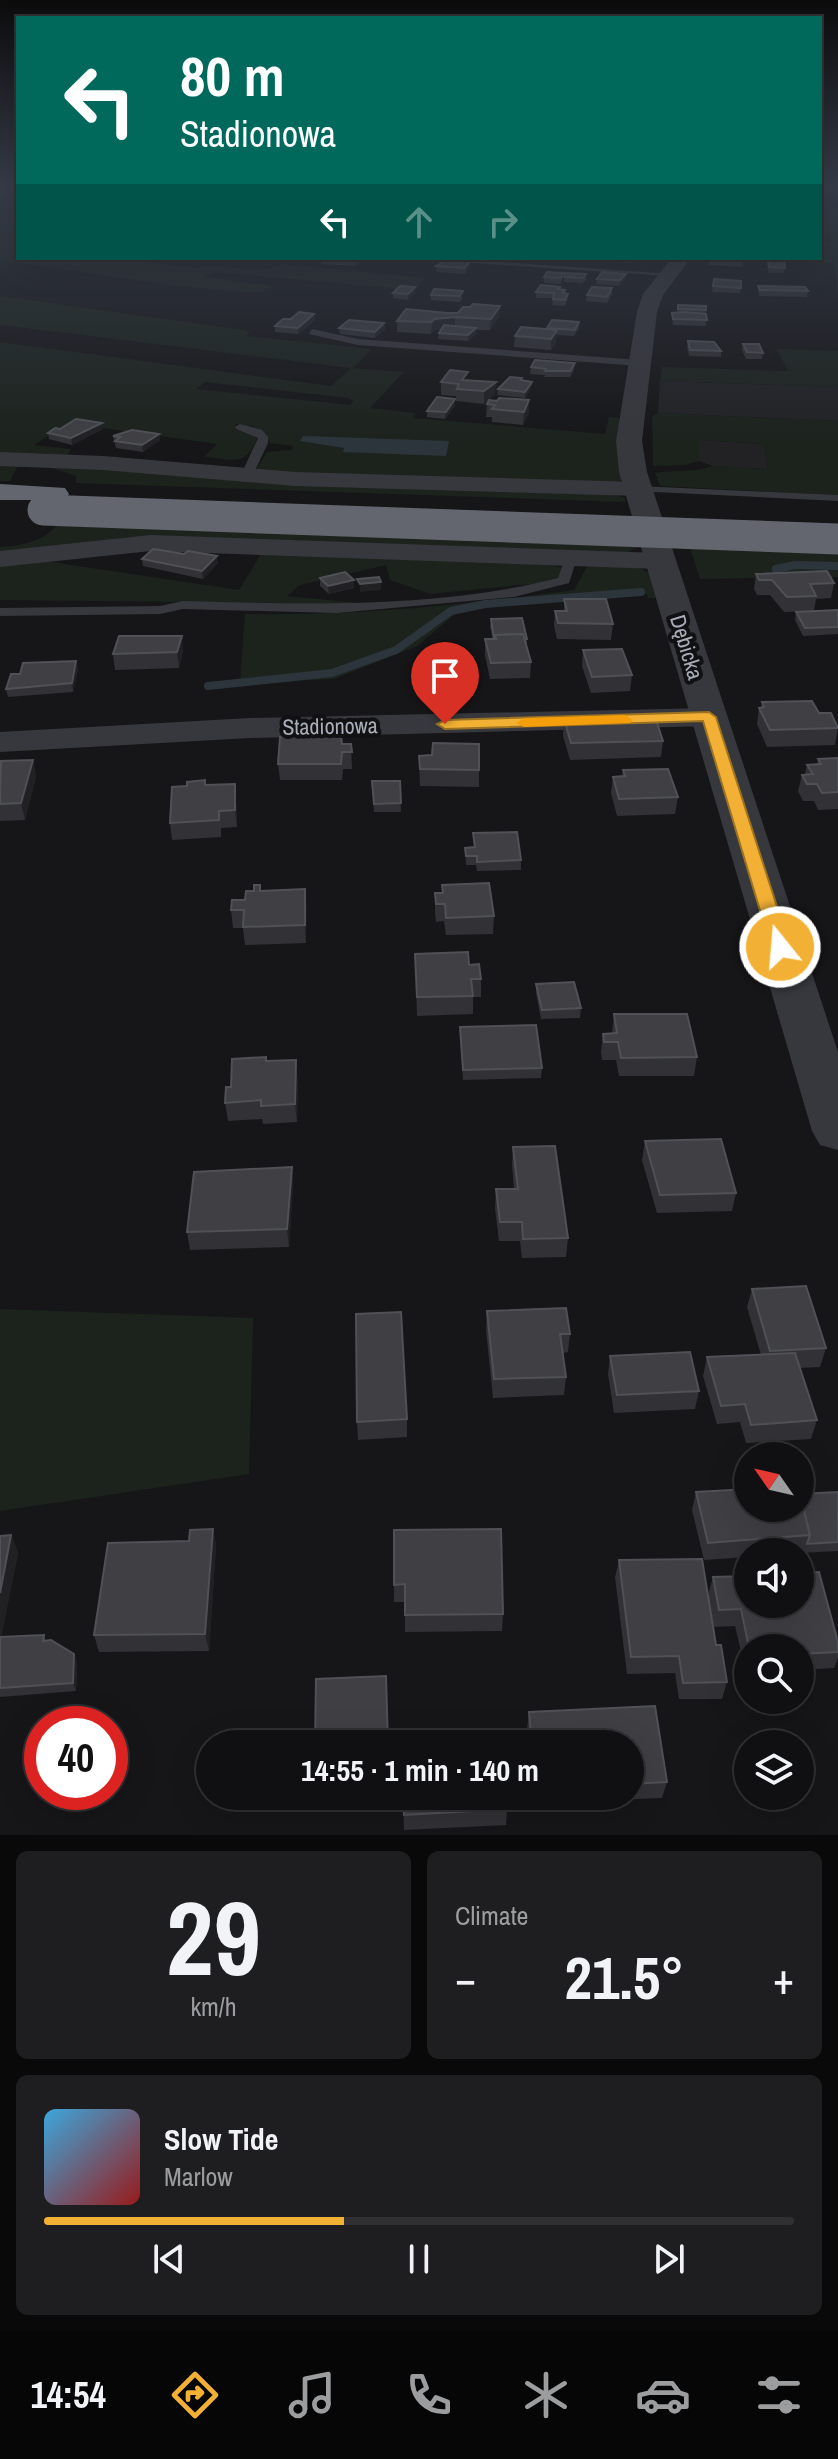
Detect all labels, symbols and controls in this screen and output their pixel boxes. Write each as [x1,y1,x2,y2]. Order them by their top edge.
text: 80 m [180,38,285,113]
icon: left [48,48,152,152]
text: Stadionowa [180,110,336,158]
icon: left [313,200,357,244]
icon: ahead [397,200,441,244]
icon: right [481,200,525,244]
street label: Dębicka [663,611,711,683]
pin [411,642,479,724]
icon: arrive [423,654,467,698]
street label: Stadionowa [282,710,378,742]
position arrow [738,905,822,989]
north arrow [734,1442,814,1522]
map controls [734,1442,814,1810]
button: sound [734,1538,814,1618]
button: search [734,1634,814,1714]
speed limit sign: 40 [24,1706,128,1810]
button: layers [734,1730,814,1810]
text: 14:55 · 1 min · 140 m [301,1750,539,1790]
text: 29 [166,1867,261,2007]
text: Climate [455,1898,528,1933]
text: 21.5° [565,1937,684,2018]
text: − [455,1948,476,2008]
text: + [773,1948,794,2008]
text: km/h [190,1989,237,2024]
text: Slow Tide [164,2119,278,2159]
text: Marlow [164,2159,233,2194]
icon: previous [147,2237,191,2281]
icon: pause [397,2237,441,2281]
icon: next [647,2237,691,2281]
icon: directions [167,2367,223,2423]
icon: music [284,2367,340,2423]
icon: phone [401,2367,457,2423]
icon: climate [518,2367,574,2423]
icon: car [635,2367,691,2423]
icon: filters [751,2367,807,2423]
text: 14:54 [30,2371,106,2419]

